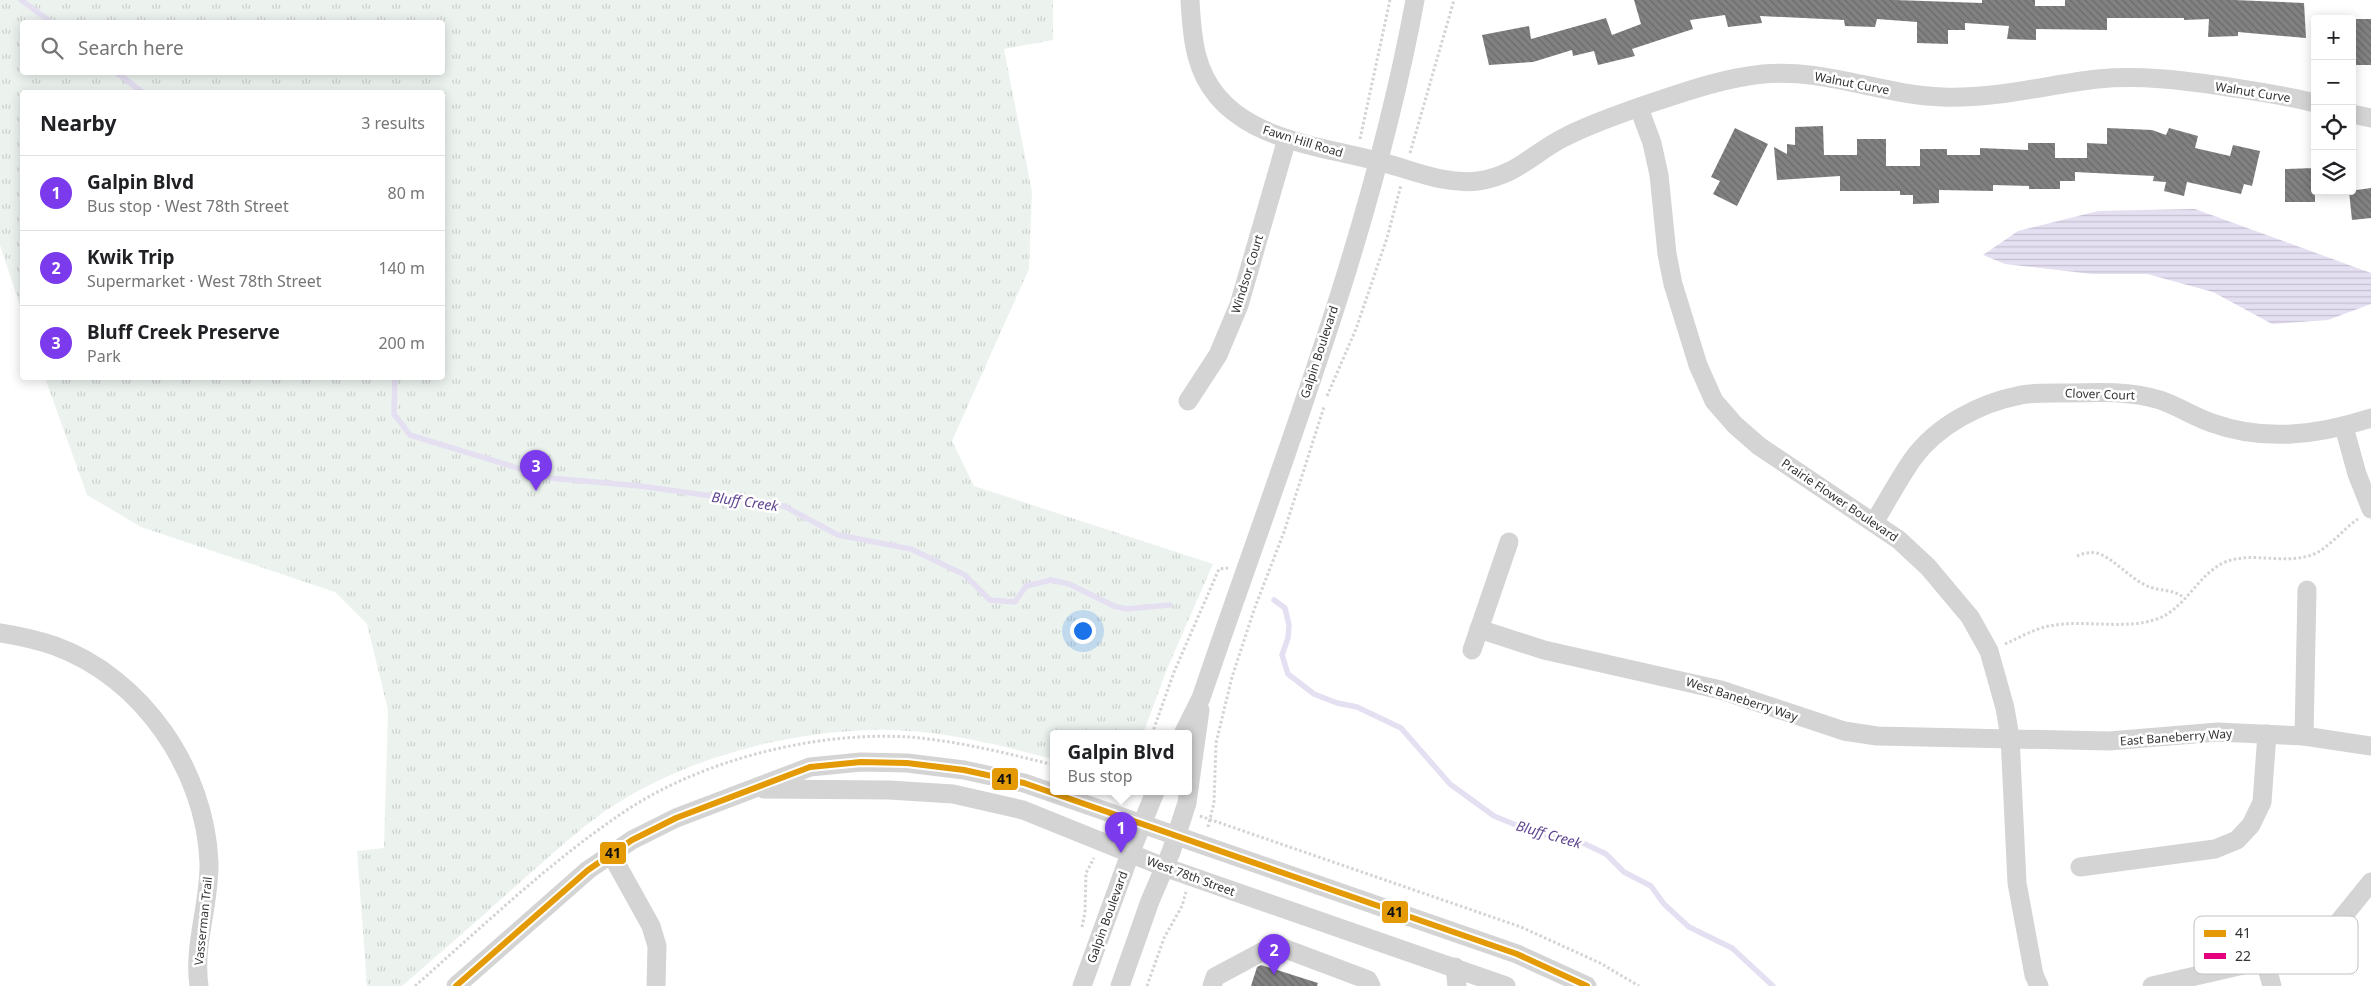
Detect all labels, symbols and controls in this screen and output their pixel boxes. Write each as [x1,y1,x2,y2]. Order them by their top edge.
map controls [2311,15,2356,195]
button: + [2311,15,2356,60]
search box [20,20,445,75]
icon: search [38,34,66,62]
text: Search here [78,35,184,61]
button: − [2311,60,2356,105]
street label: Walnut Curve [1813,67,1891,99]
street label: Walnut Curve [2214,78,2292,106]
button: locate [2311,105,2356,150]
text: Nearby [40,109,116,137]
text: 3 results [361,112,425,134]
street label: Fawn Hill Road [1261,121,1345,161]
button: layers [2311,150,2356,195]
text: Galpin Blvd [87,169,194,195]
text: 1 [51,182,61,204]
text: 80 m [388,182,425,204]
text: Bus stop · West 78th Street [87,195,289,217]
street label: Windsor Court [1227,232,1267,316]
text: Kwik Trip [87,244,174,270]
text: 2 [51,257,61,279]
text: 140 m [378,257,425,279]
text: Supermarket · West 78th Street [87,270,322,292]
street label: Galpin Boulevard [1296,303,1342,401]
text: Bluff Creek Preserve [87,319,280,345]
text: 3 [51,332,61,354]
text: 200 m [378,332,425,354]
text: Park [87,345,121,367]
street label: Clover Court [2065,384,2136,404]
pin: 3 [520,450,552,491]
street label: Prairie Flower Boulevard [1778,455,1902,545]
water label: Bluff Creek [710,487,781,515]
your location [1070,618,1096,644]
street label: West Baneberry Way [1684,673,1801,725]
street label: East Baneberry Way [2119,725,2234,749]
popup [1050,730,1192,795]
text: Galpin Blvd [1068,739,1174,765]
text: Bus stop [1068,765,1133,787]
line badge: 41 [991,767,1019,791]
text: 41 [997,769,1013,788]
pin: 1 [1105,812,1137,853]
water label: Bluff Creek [1514,816,1585,853]
line badge: 41 [599,841,627,865]
text: 41 [605,843,621,862]
street label: West 78th Street [1144,852,1238,900]
street label: Galpin Boulevard [1082,869,1132,965]
street label: Vasserman Trail [190,876,216,966]
line badge: 41 [1381,900,1409,924]
text: 41 [1387,902,1403,921]
legend [2194,916,2358,974]
text: 41 [2235,923,2251,942]
pin: 2 [1258,934,1290,975]
text: 22 [2235,946,2251,965]

